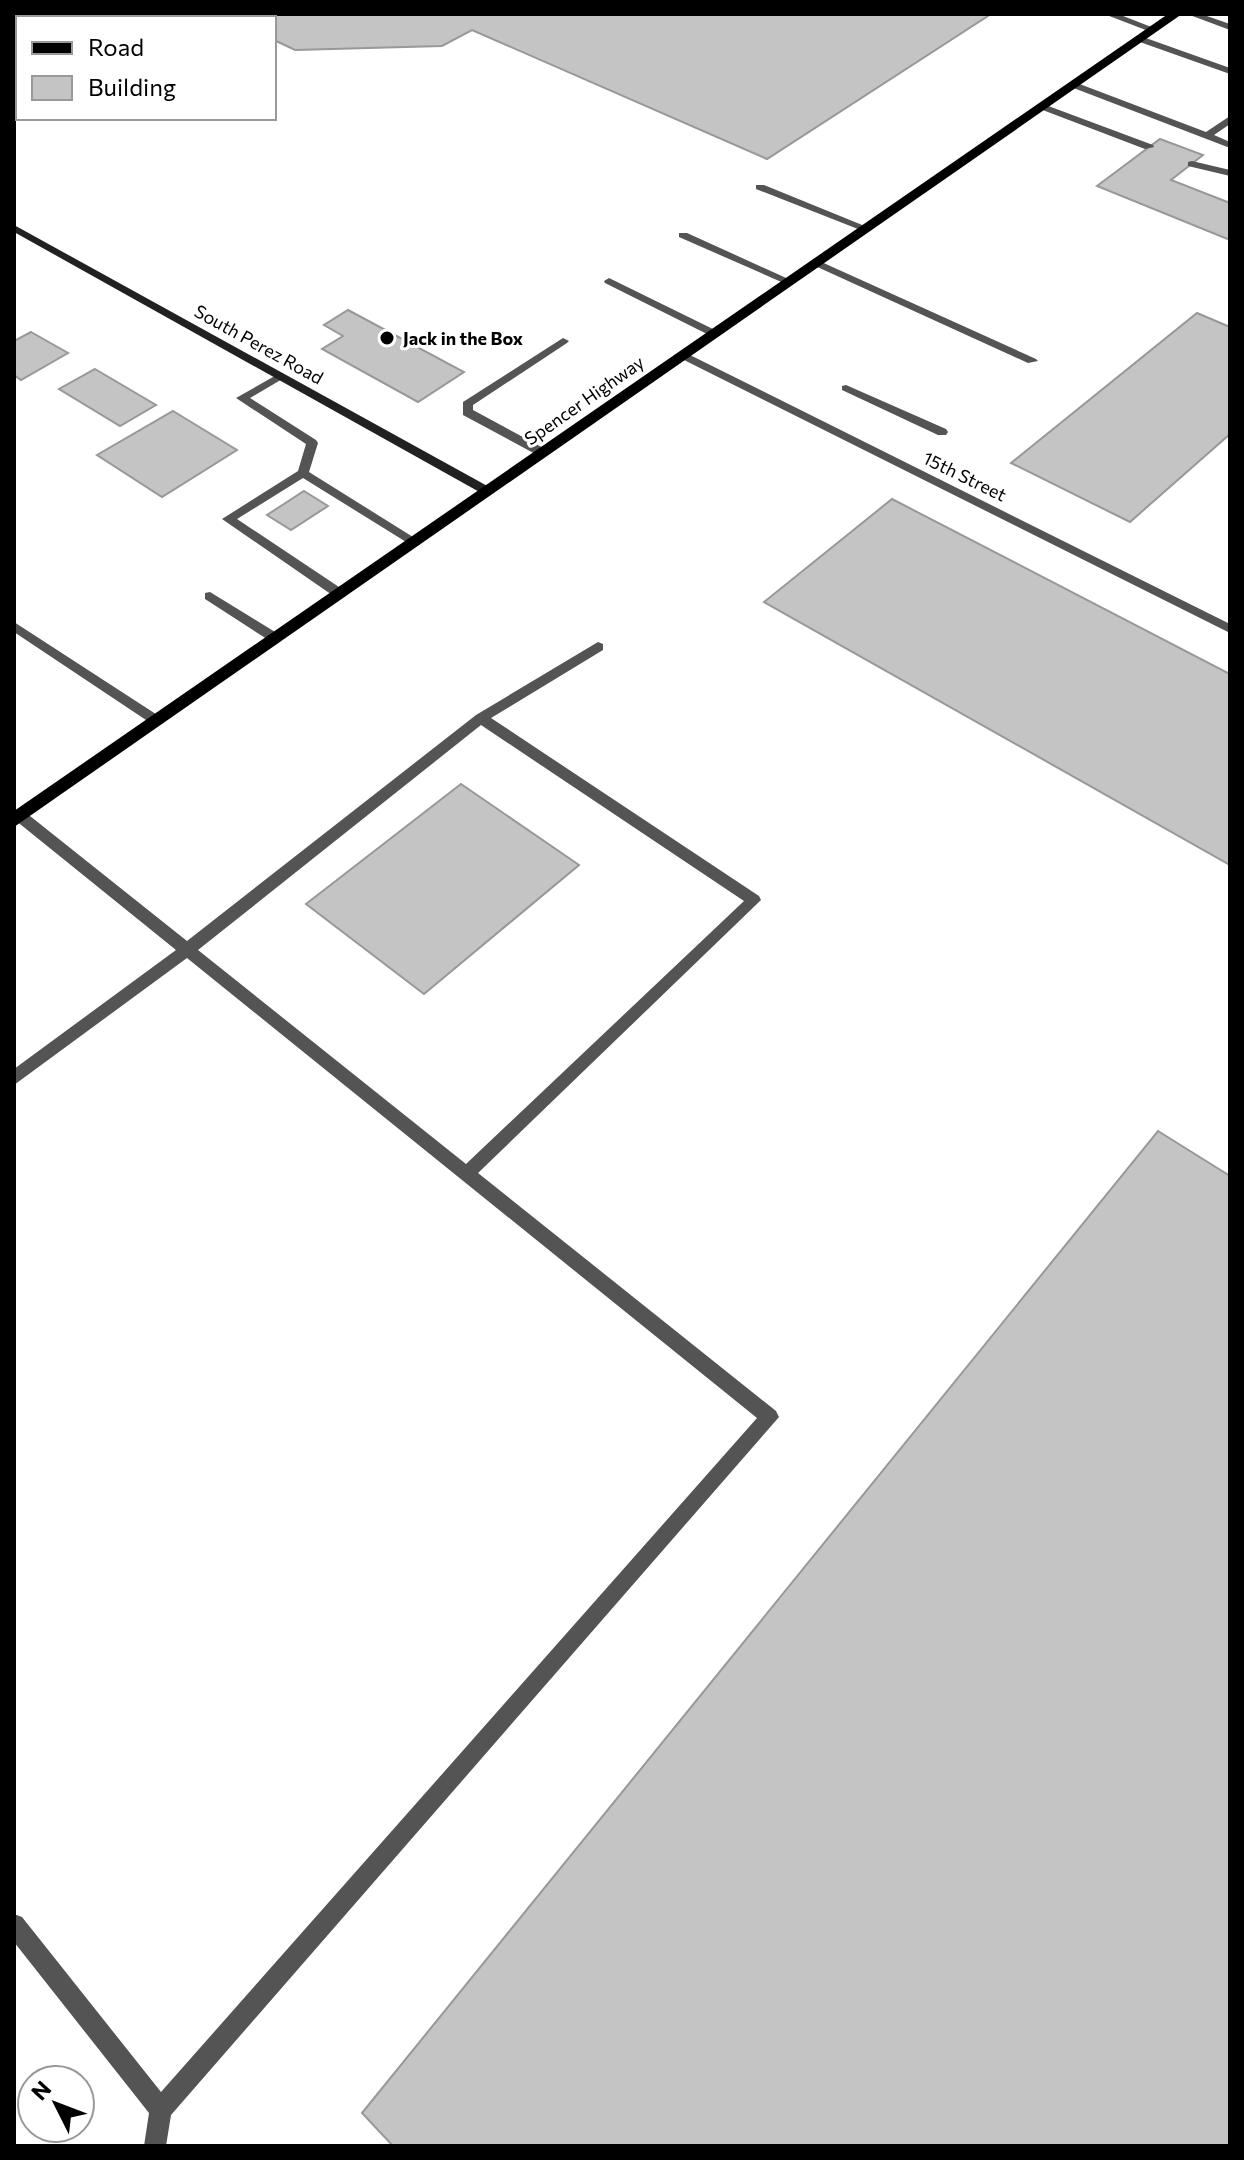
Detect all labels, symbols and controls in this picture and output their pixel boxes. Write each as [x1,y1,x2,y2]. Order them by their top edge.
legend [16,16,276,120]
text: Road [88,32,144,61]
text: Building [88,72,176,101]
street label: South Perez Road [191,300,327,388]
place label: Jack in the Box [403,327,523,349]
marker: Jack in the Box [378,329,396,347]
street label: Spencer Highway [520,351,648,449]
street label: 15th Street [920,446,1010,506]
north arrow [16,2064,96,2144]
text: N [25,2075,56,2105]

